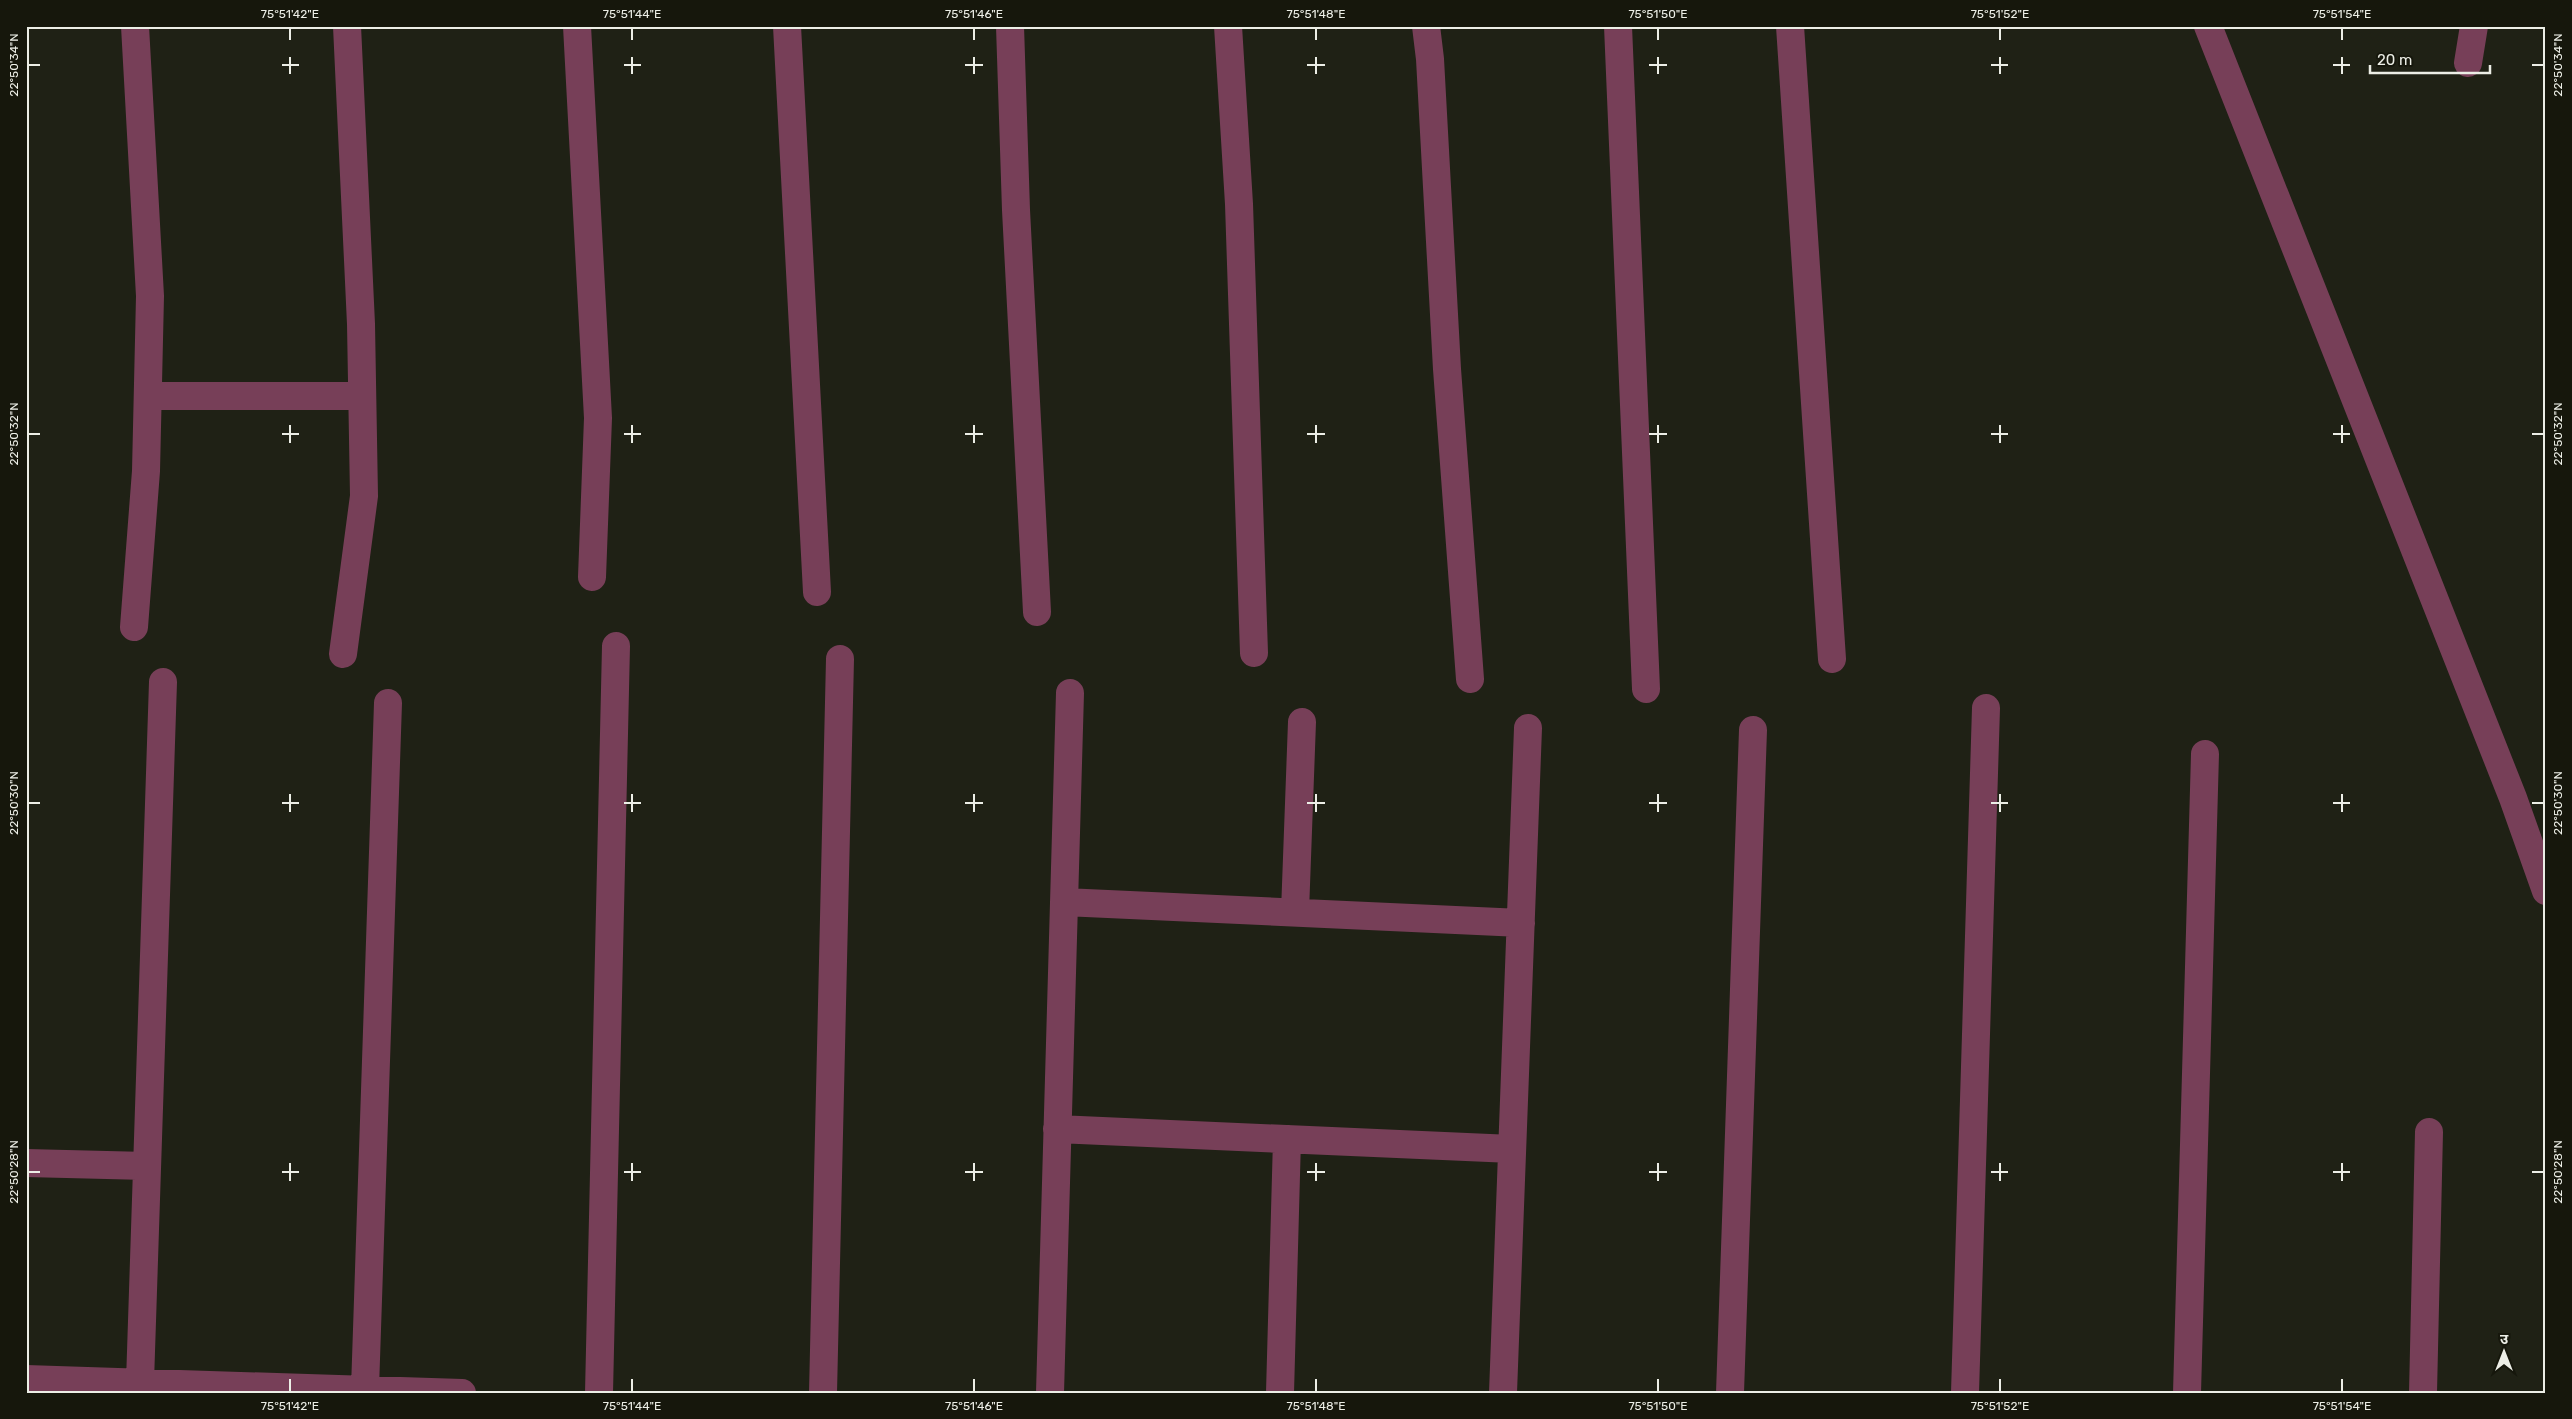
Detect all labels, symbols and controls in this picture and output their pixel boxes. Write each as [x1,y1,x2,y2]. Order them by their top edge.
text: 75°51'42"E [261,7,319,21]
text: 75°51'44"E [603,7,661,21]
text: 75°51'46"E [945,7,1003,21]
text: 75°51'48"E [1287,7,1345,21]
text: 75°51'50"E [1628,7,1688,21]
text: 75°51'52"E [1971,7,2029,21]
text: 75°51'54"E [2313,7,2371,21]
text: 22°50'34"N [7,33,21,97]
text: 22°50'34"N [2551,33,2565,97]
scale bar [2370,42,2490,74]
text: 20 m [2377,51,2412,69]
text: 22°50'32"N [7,402,21,466]
text: 22°50'32"N [2551,402,2565,466]
text: 22°50'30"N [7,771,21,835]
text: 22°50'30"N [2551,771,2565,835]
text: 22°50'28"N [7,1140,21,1204]
text: 22°50'28"N [2551,1140,2565,1204]
north arrow [2480,1326,2530,1376]
text: उ [2500,1331,2509,1348]
text: 75°51'42"E [261,1399,319,1413]
text: 75°51'44"E [603,1399,661,1413]
text: 75°51'46"E [945,1399,1003,1413]
text: 75°51'48"E [1287,1399,1345,1413]
text: 75°51'50"E [1628,1399,1688,1413]
text: 75°51'52"E [1971,1399,2029,1413]
text: 75°51'54"E [2313,1399,2371,1413]

